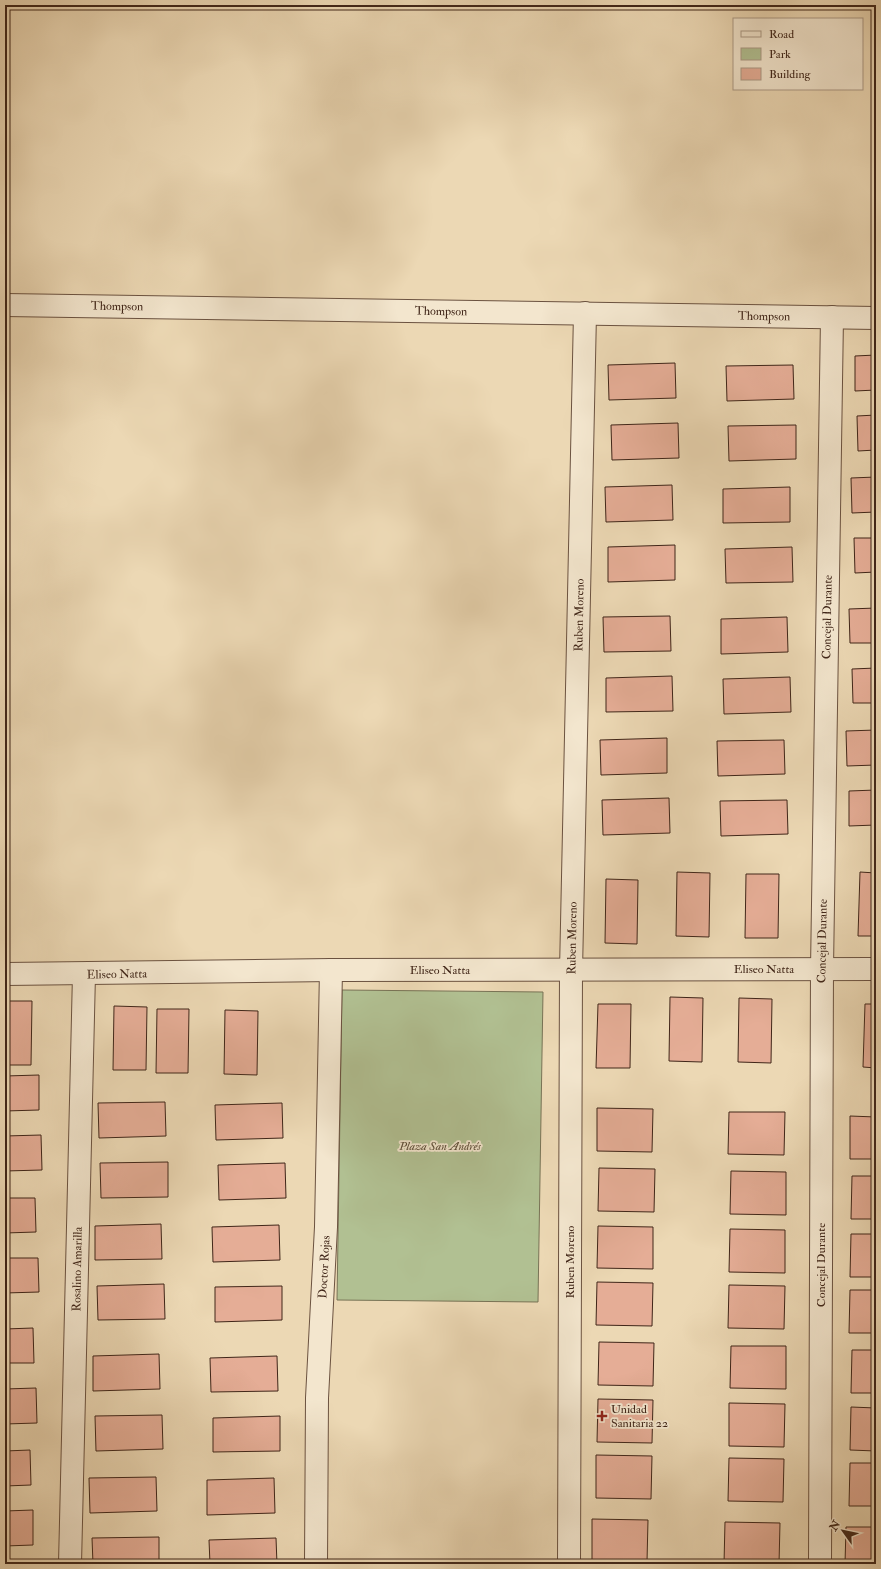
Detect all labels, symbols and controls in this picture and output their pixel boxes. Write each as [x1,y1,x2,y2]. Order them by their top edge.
legend [733,18,863,90]
text: Road [769,27,794,42]
text: Park [769,47,791,62]
text: Building [769,67,812,82]
street label: Thompson [91,299,143,314]
street label: Thompson [415,304,467,319]
street label: Thompson [738,309,790,324]
street label: Concejal Durante [819,575,836,659]
street label: Ruben Moreno [571,578,588,652]
street label: Concejal Durante [814,899,831,983]
street label: Ruben Moreno [564,901,581,975]
street label: Eliseo Natta [734,962,795,977]
street label: Eliseo Natta [410,963,471,978]
street label: Eliseo Natta [87,966,148,983]
park label: Plaza San Andrés [398,1139,482,1154]
street label: Concejal Durante [814,1223,829,1307]
street label: Ruben Moreno [563,1225,578,1298]
street label: Rosalino Amarilla [69,1226,86,1311]
street label: Doctor Rojas [315,1235,334,1299]
place label: Unidad Sanitaria 22 [611,1402,668,1431]
marker: Unidad Sanitaria 22 [596,1410,608,1422]
north arrow [823,1511,863,1551]
text: N [826,1517,844,1534]

